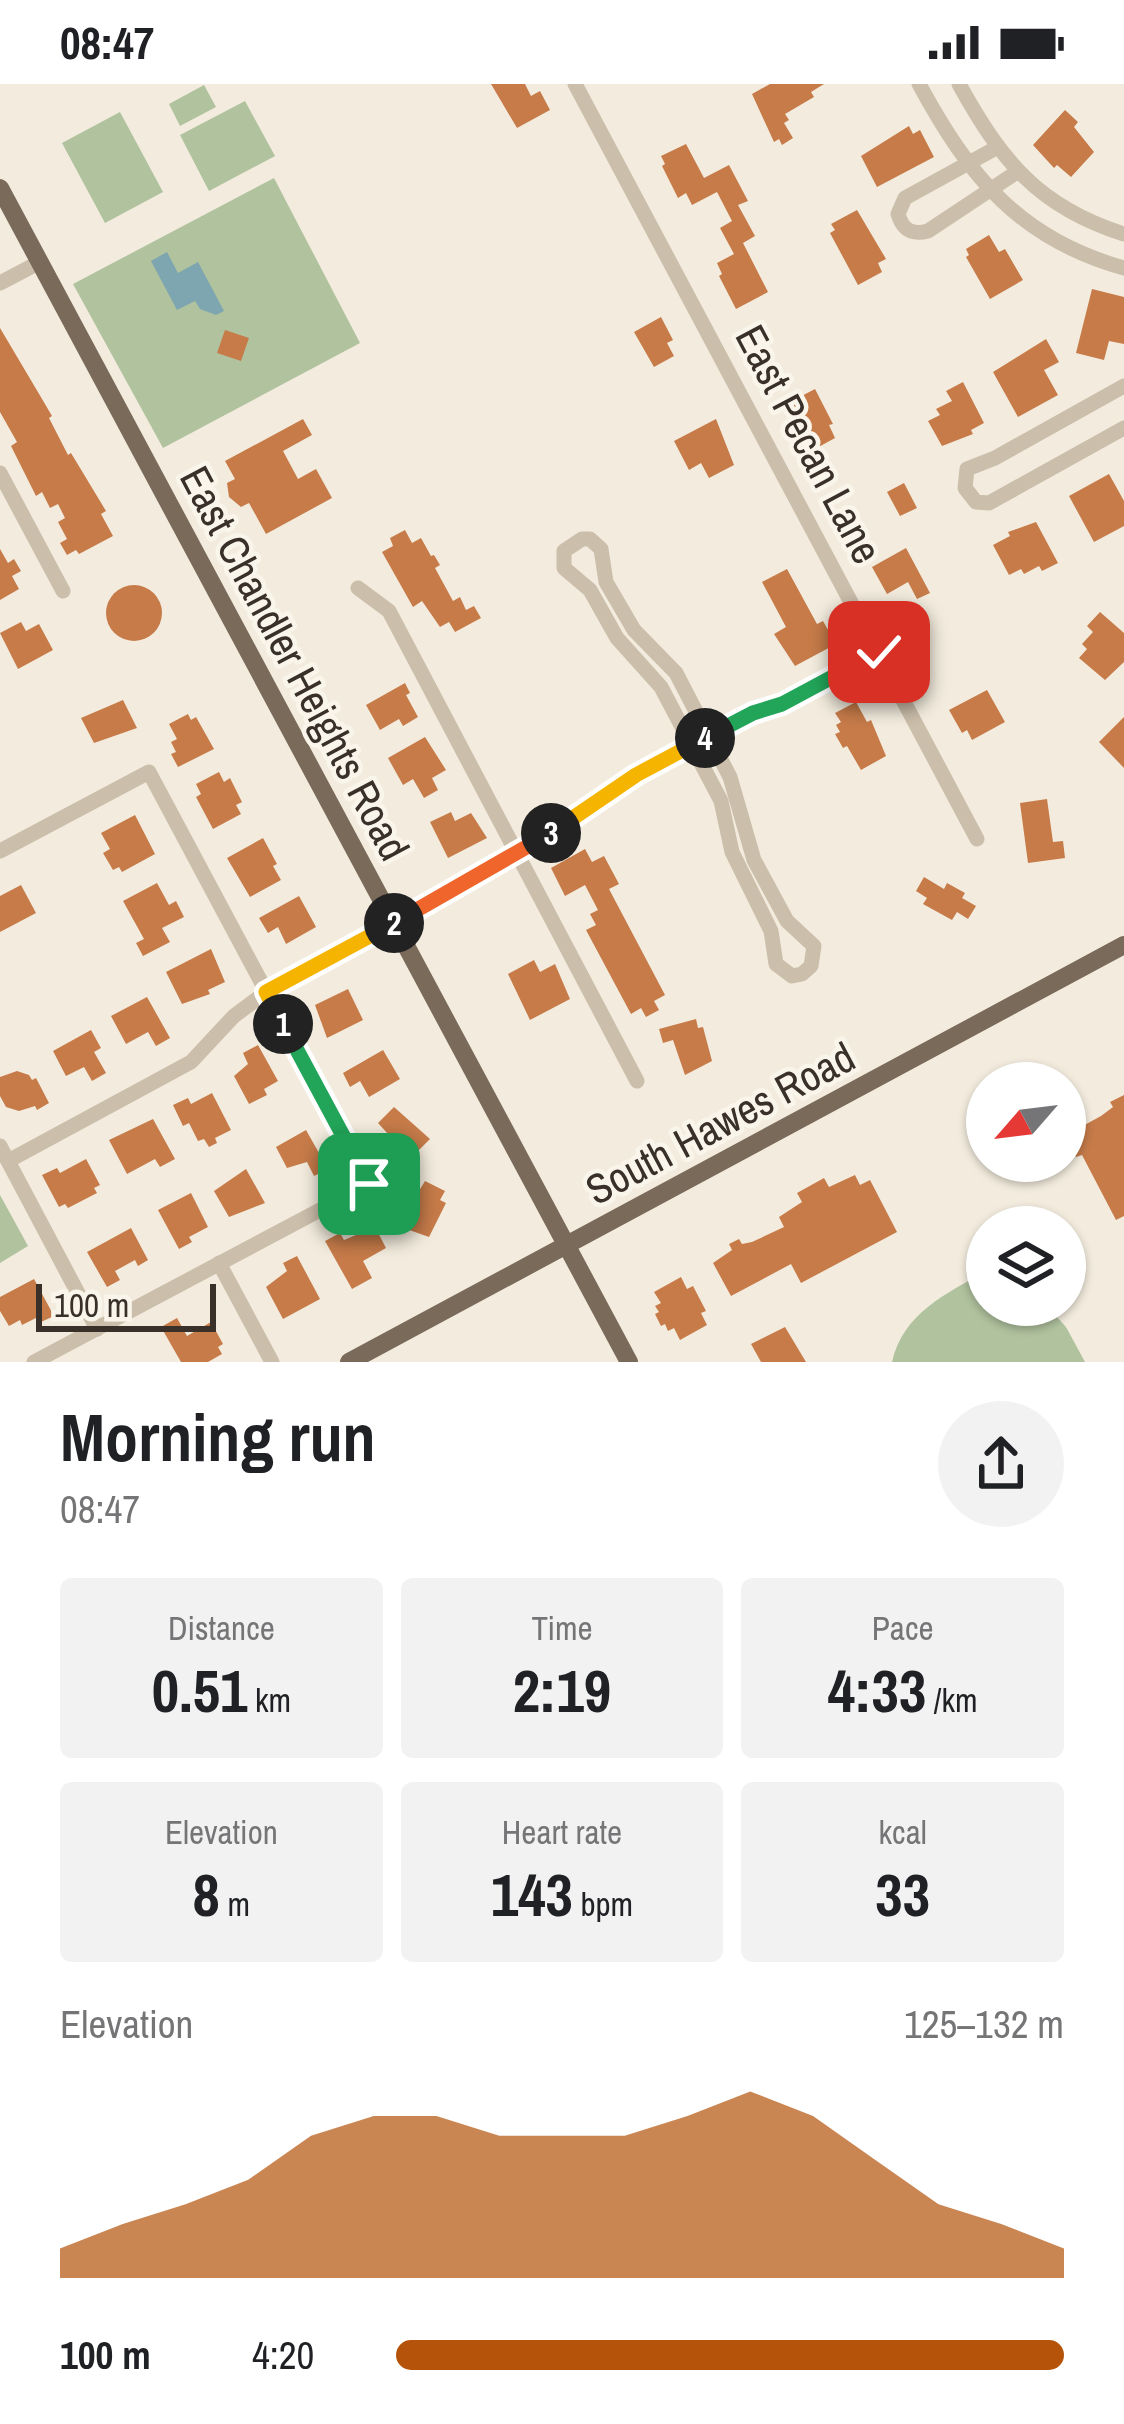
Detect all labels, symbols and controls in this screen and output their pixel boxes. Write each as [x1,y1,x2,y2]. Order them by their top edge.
text: 08:47 [60,12,154,73]
street label: East Pecan Lane [723,315,895,573]
street label: East Chandler Heights Road [167,456,423,870]
pin [828,601,930,703]
icon: check [846,619,912,685]
pin: 4 [675,708,735,768]
text: 4 [697,716,713,760]
pin: 3 [521,803,581,863]
text: 3 [543,811,559,855]
pin: 2 [364,893,424,953]
text: 2 [386,901,402,945]
pin: 1 [253,994,313,1054]
text: 1 [275,1002,291,1046]
street label: South Hawes Road [576,1029,864,1217]
north arrow [966,1062,1086,1182]
map controls [966,1062,1086,1326]
pin [318,1133,420,1235]
icon: arrive [336,1151,402,1217]
button: layers [966,1206,1086,1326]
scale bar [36,1278,216,1331]
text: 100 m [54,1283,129,1327]
text: Morning run [60,1393,376,1482]
button: share [938,1401,1064,1527]
text: 08:47 [60,1483,140,1535]
text: Distance [168,1606,275,1650]
text: Time [531,1606,593,1650]
text: Pace [872,1606,934,1650]
text: 0.51 [152,1650,247,1731]
text: 2:19 [513,1650,611,1731]
text: 4:33 [828,1650,926,1731]
text: km [247,1678,291,1722]
text: /km [926,1678,977,1722]
text: Elevation [165,1810,278,1854]
text: Heart rate [502,1810,622,1854]
text: kcal [879,1810,927,1854]
text: 8 [193,1854,220,1935]
text: 143 [491,1854,573,1935]
text: 33 [875,1854,930,1935]
text: m [220,1882,250,1926]
text: bpm [573,1882,633,1926]
text: Elevation [60,1998,193,2050]
text: 125–132 m [904,1998,1064,2050]
text: 100 m [60,2329,151,2381]
text: 4:20 [252,2329,314,2381]

